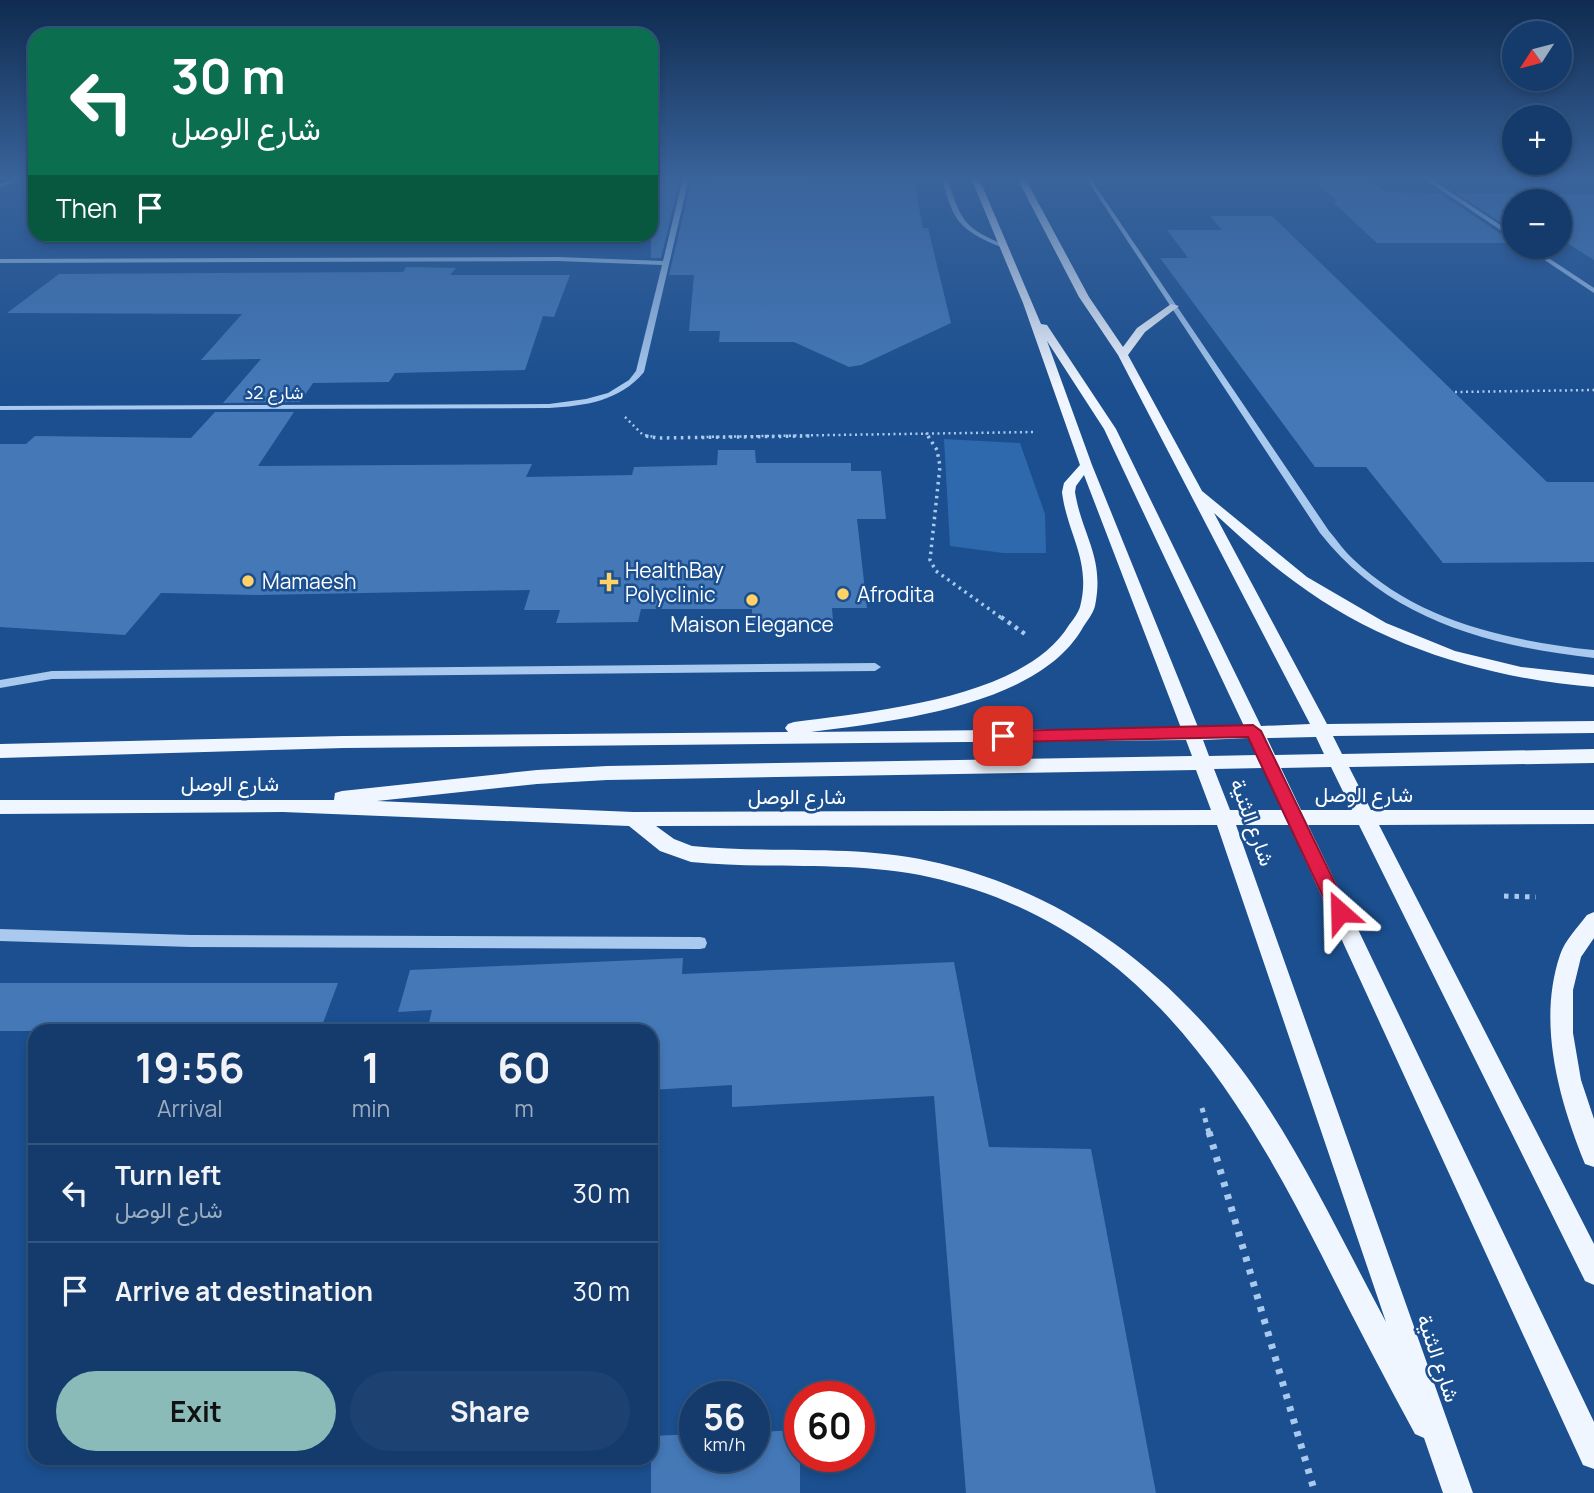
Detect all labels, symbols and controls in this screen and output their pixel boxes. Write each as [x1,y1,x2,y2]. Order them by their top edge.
north arrow [1502,21,1572,91]
map controls [1502,21,1572,259]
text: 30 m [171,42,286,109]
icon: left [56,56,147,147]
button: + [1502,105,1572,175]
text: شارع الوصل [171,106,321,150]
icon: arrive [131,189,169,227]
button: − [1502,189,1572,259]
text: Then [56,190,117,226]
street label: شارع 2د [245,380,303,405]
place label: HealthBay Polyclinic [625,556,724,608]
place label: Mamaesh [262,567,357,595]
marker: HealthBay Polyclinic [599,572,619,592]
marker: Mamaesh [240,573,256,589]
place label: Afrodita [857,580,934,608]
marker: Afrodita [835,586,851,602]
marker: Maison Elegance [744,592,760,608]
place label: Maison Elegance [670,610,834,638]
pin [973,706,1033,766]
icon: arrive [984,717,1022,755]
street label: شارع الوصل [181,769,279,798]
street label: شارع الثنية [1223,774,1282,870]
street label: شارع الوصل [1315,780,1413,809]
street label: شارع الوصل [748,782,846,811]
position arrow [1303,875,1377,949]
text: 19:56 [135,1038,245,1096]
text: 1 [362,1038,380,1096]
text: 60 [497,1038,551,1096]
text: Arrival [157,1092,223,1124]
text: min [352,1092,390,1124]
text: m [514,1092,534,1124]
text: Turn left [115,1157,222,1193]
icon: left [56,1174,94,1212]
text: 30 m [573,1175,630,1211]
text: شارع الوصل [115,1193,223,1225]
icon: arrive [56,1272,94,1310]
text: Arrive at destination [115,1273,373,1309]
text: 30 m [573,1273,630,1309]
street label: شارع الثنية [1410,1310,1467,1406]
button: Exit [56,1371,336,1451]
button: Share [350,1371,630,1451]
speed limit sign: 60 [784,1381,875,1472]
text: 56 [703,1393,746,1441]
text: km/h [704,1432,745,1456]

